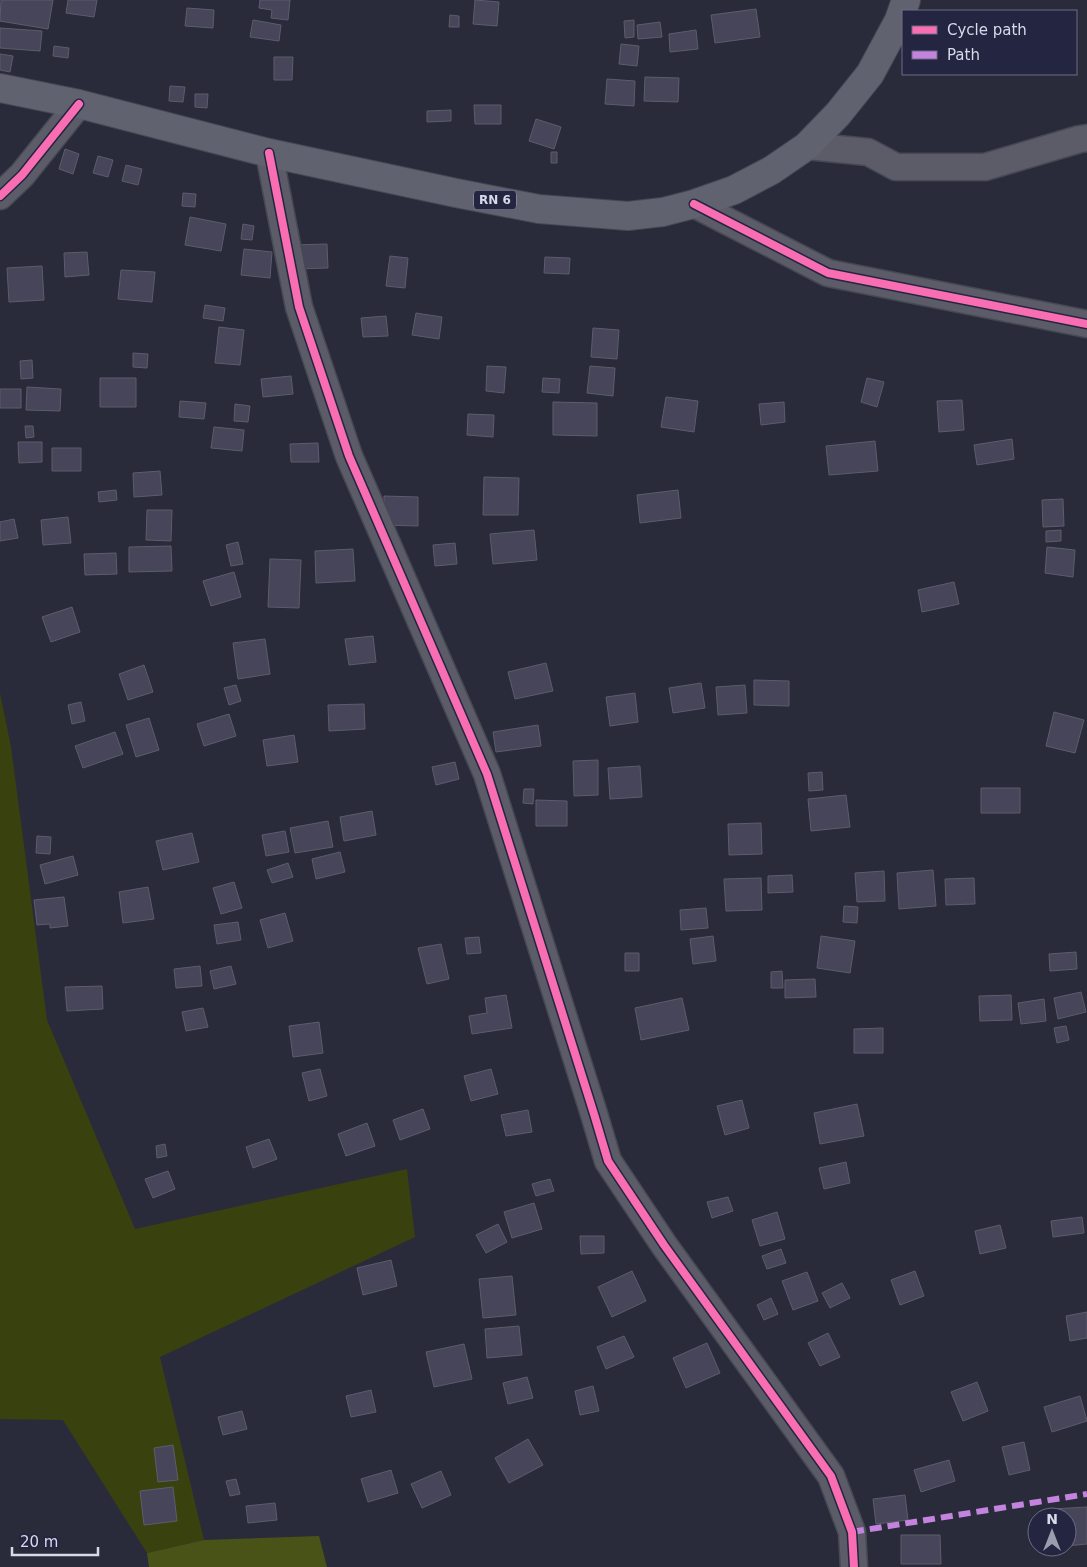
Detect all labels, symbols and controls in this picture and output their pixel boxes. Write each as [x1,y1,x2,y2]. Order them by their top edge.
legend [902,10,1077,75]
text: Cycle path [947,21,1027,39]
text: Path [947,46,980,64]
road number: RN 6 [474,190,516,210]
north arrow [1027,1507,1077,1557]
text: N [1046,1511,1058,1527]
scale bar [12,1524,99,1556]
text: 20 m [20,1533,58,1551]

